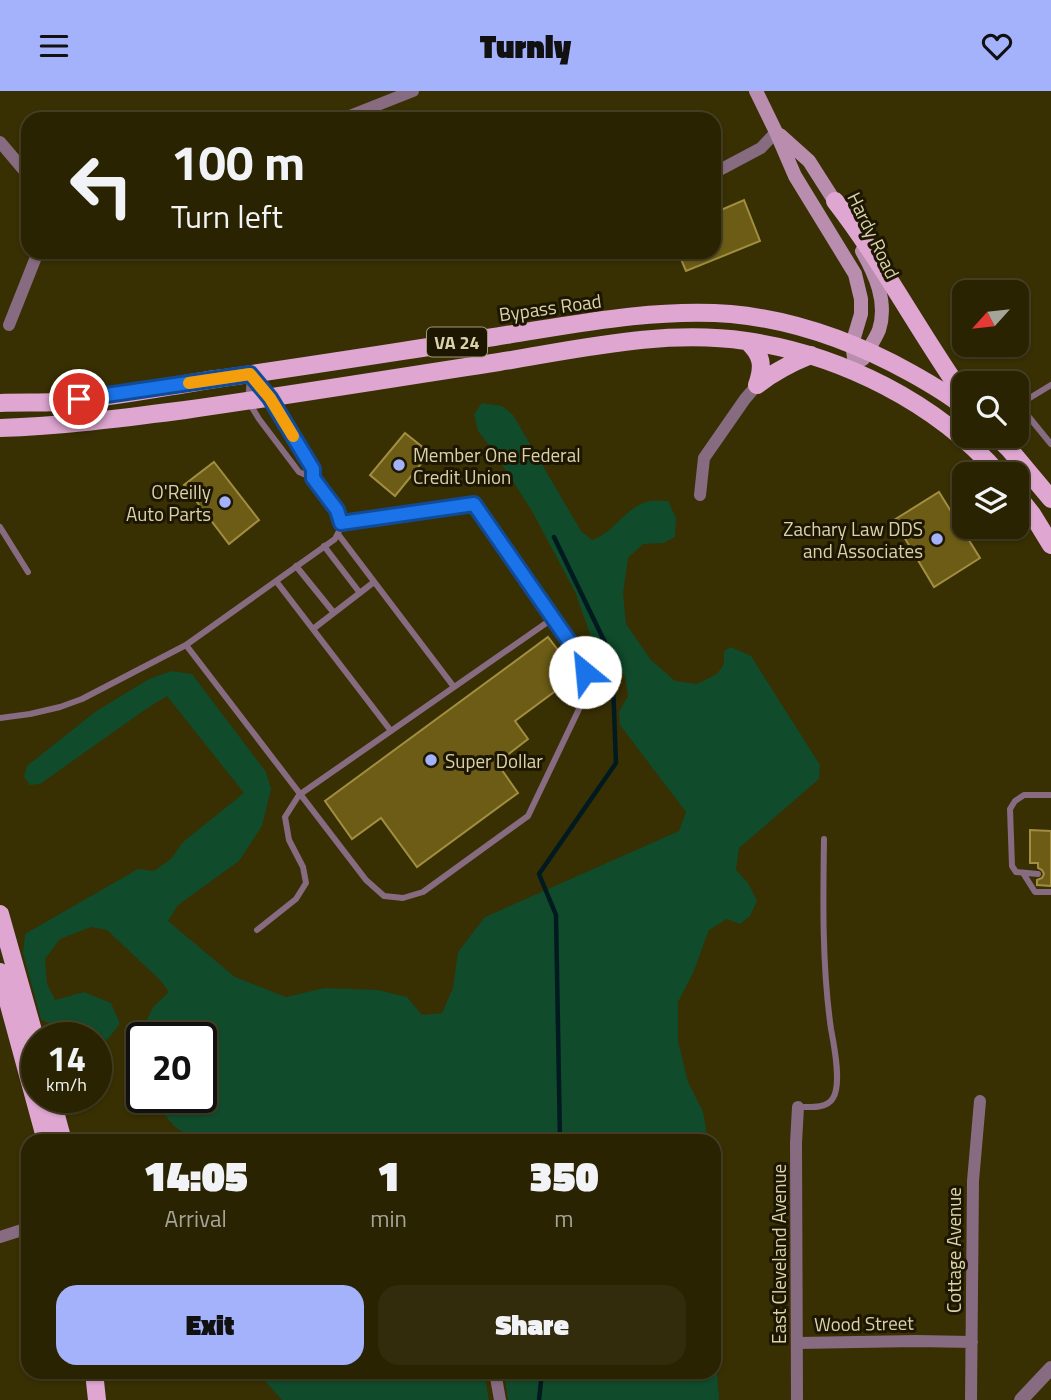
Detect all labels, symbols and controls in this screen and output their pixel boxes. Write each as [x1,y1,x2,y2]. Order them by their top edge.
text: Turnly [480,22,571,70]
icon: menu [35,27,73,65]
icon: heart [978,27,1016,65]
text: 100 m [171,124,305,199]
icon: left [56,140,147,231]
street label: Hardy Road [841,187,907,283]
text: Turn left [171,192,283,240]
north arrow [952,280,1029,357]
map controls [952,280,1029,539]
street label: Bypass Road [497,285,603,329]
road number: VA 24 [427,327,487,356]
pin [49,369,109,429]
button: search [952,371,1029,448]
icon: arrive [60,380,98,418]
place label: Member One Federal Credit Union [413,440,581,491]
marker: Member One Federal Credit Union [391,457,407,473]
button: layers [952,462,1029,539]
place label: O'Reilly Auto Parts [126,477,211,528]
marker: O'Reilly Auto Parts [217,494,233,510]
place label: Zachary Law DDS and Associates [783,514,923,565]
marker: Zachary Law DDS and Associates [929,531,945,547]
position arrow [548,635,622,709]
place label: Super Dollar [445,746,543,775]
marker: Super Dollar [423,752,439,768]
speed limit sign: 20 [126,1022,217,1113]
text: 14 [47,1031,86,1085]
text: km/h [46,1071,87,1098]
text: 14:05 [143,1143,248,1207]
text: 1 [377,1143,400,1207]
text: 350 [529,1143,599,1207]
street label: East Cleveland Avenue [764,1164,793,1344]
street label: Cottage Avenue [939,1187,968,1313]
text: Arrival [164,1201,227,1236]
text: min [370,1201,407,1236]
text: m [554,1201,574,1236]
button: Exit [56,1285,364,1365]
button: Share [378,1285,686,1365]
street label: Wood Street [814,1308,914,1338]

